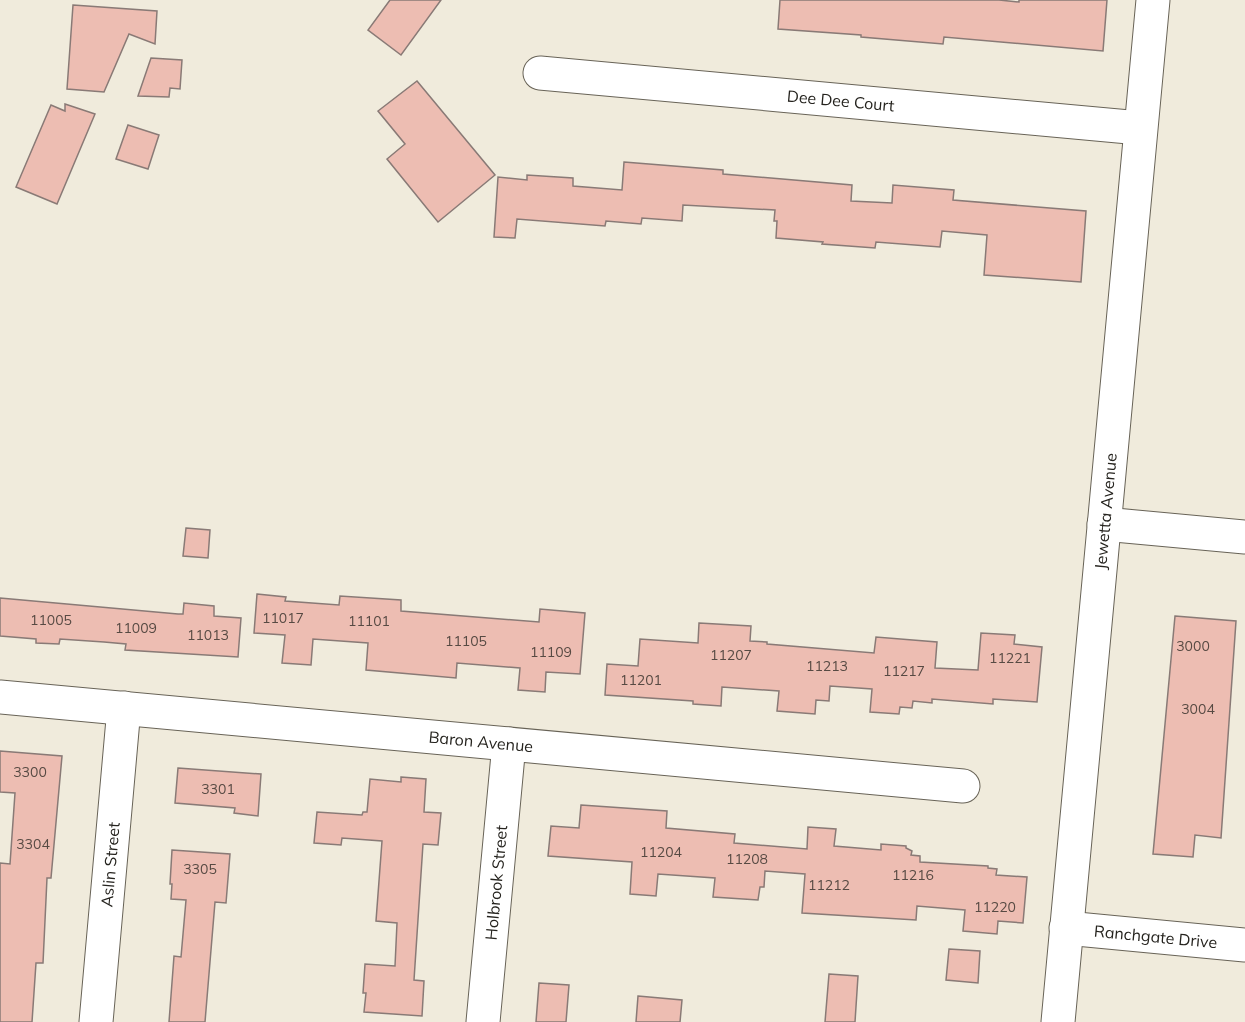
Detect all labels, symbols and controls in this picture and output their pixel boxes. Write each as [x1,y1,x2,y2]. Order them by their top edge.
street label: Dee Dee Court [786,86,896,115]
street label: Jewetta Avenue [1090,452,1121,570]
house number: 11017 [262,609,304,627]
house number: 11005 [30,611,72,629]
house number: 11101 [348,612,390,630]
house number: 11009 [115,619,157,637]
house number: 11013 [187,626,229,644]
house number: 11105 [445,632,487,650]
house number: 3000 [1176,637,1210,655]
house number: 11109 [530,643,572,661]
house number: 11207 [710,646,752,664]
house number: 11221 [989,649,1031,667]
house number: 11213 [806,657,848,675]
house number: 11217 [883,662,925,680]
house number: 11201 [620,671,662,689]
house number: 3004 [1181,700,1215,718]
street label: Baron Avenue [428,727,534,756]
house number: 3300 [13,763,47,781]
house number: 3301 [201,780,235,798]
street label: Aslin Street [96,821,124,908]
street label: Holbrook Street [481,824,511,941]
house number: 3304 [16,835,50,853]
house number: 11204 [640,843,683,861]
house number: 11208 [726,850,768,868]
house number: 3305 [183,860,217,878]
house number: 11216 [892,866,934,884]
house number: 11212 [808,876,850,894]
house number: 11220 [974,898,1016,916]
street label: Ranchgate Drive [1093,921,1218,952]

